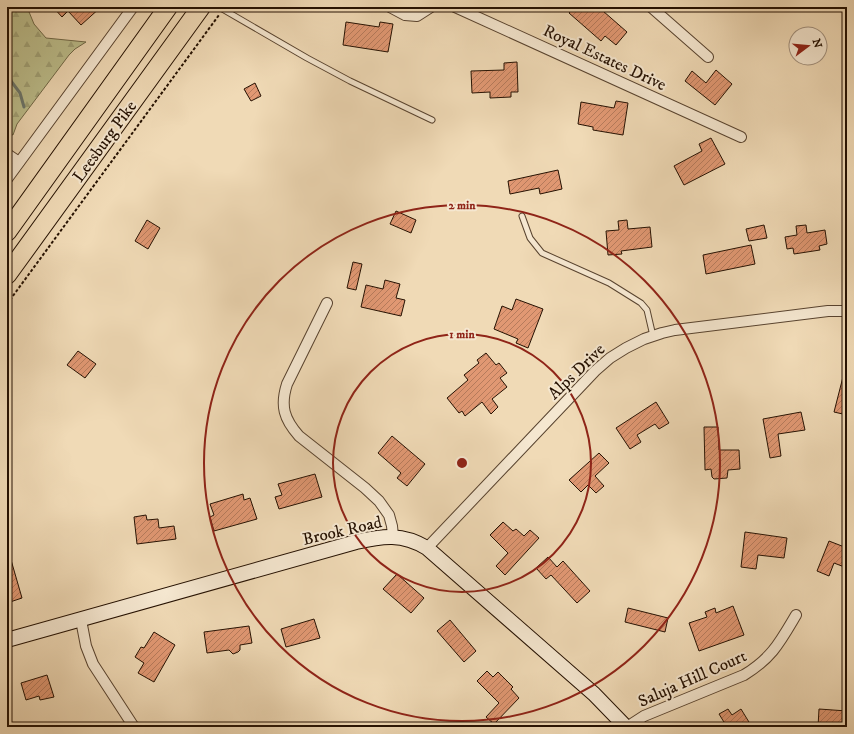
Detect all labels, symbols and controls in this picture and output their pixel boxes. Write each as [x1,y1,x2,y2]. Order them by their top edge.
street label: Royal Estates Drive [539,20,670,96]
north arrow [788,26,828,66]
text: N [809,37,825,50]
street label: Leesburg Pike [68,96,142,187]
text: 2 min [449,198,476,213]
text: 1 min [449,327,475,342]
street label: Alps Drive [543,339,610,405]
centre of rings [455,456,469,470]
street label: Brook Road [300,511,385,551]
street label: Saluja Hill Court [635,645,751,713]

